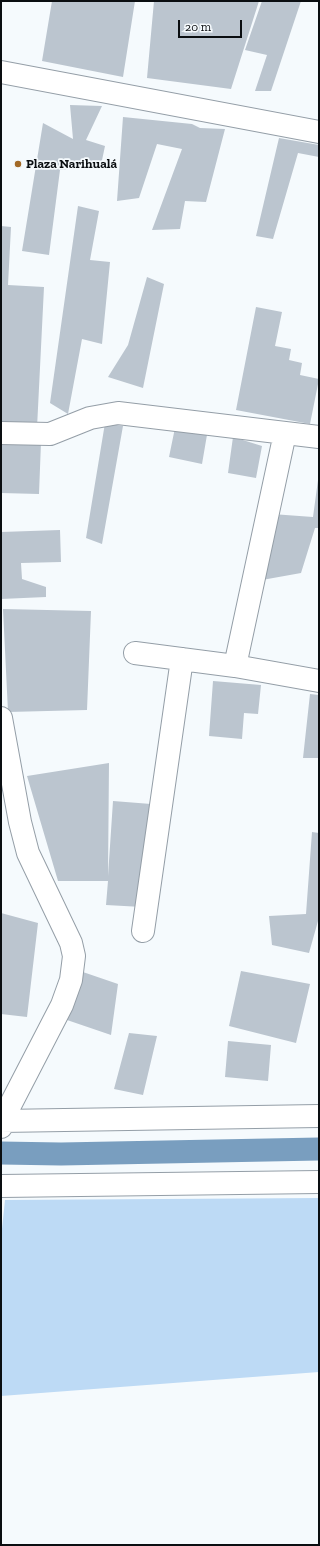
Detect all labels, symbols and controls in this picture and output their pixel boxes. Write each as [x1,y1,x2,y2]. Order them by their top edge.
scale bar [180,12,244,38]
text: 20 m [185,20,211,34]
place label: Plaza Narihualá [26,156,117,172]
marker: Plaza Narihualá [13,159,23,169]

